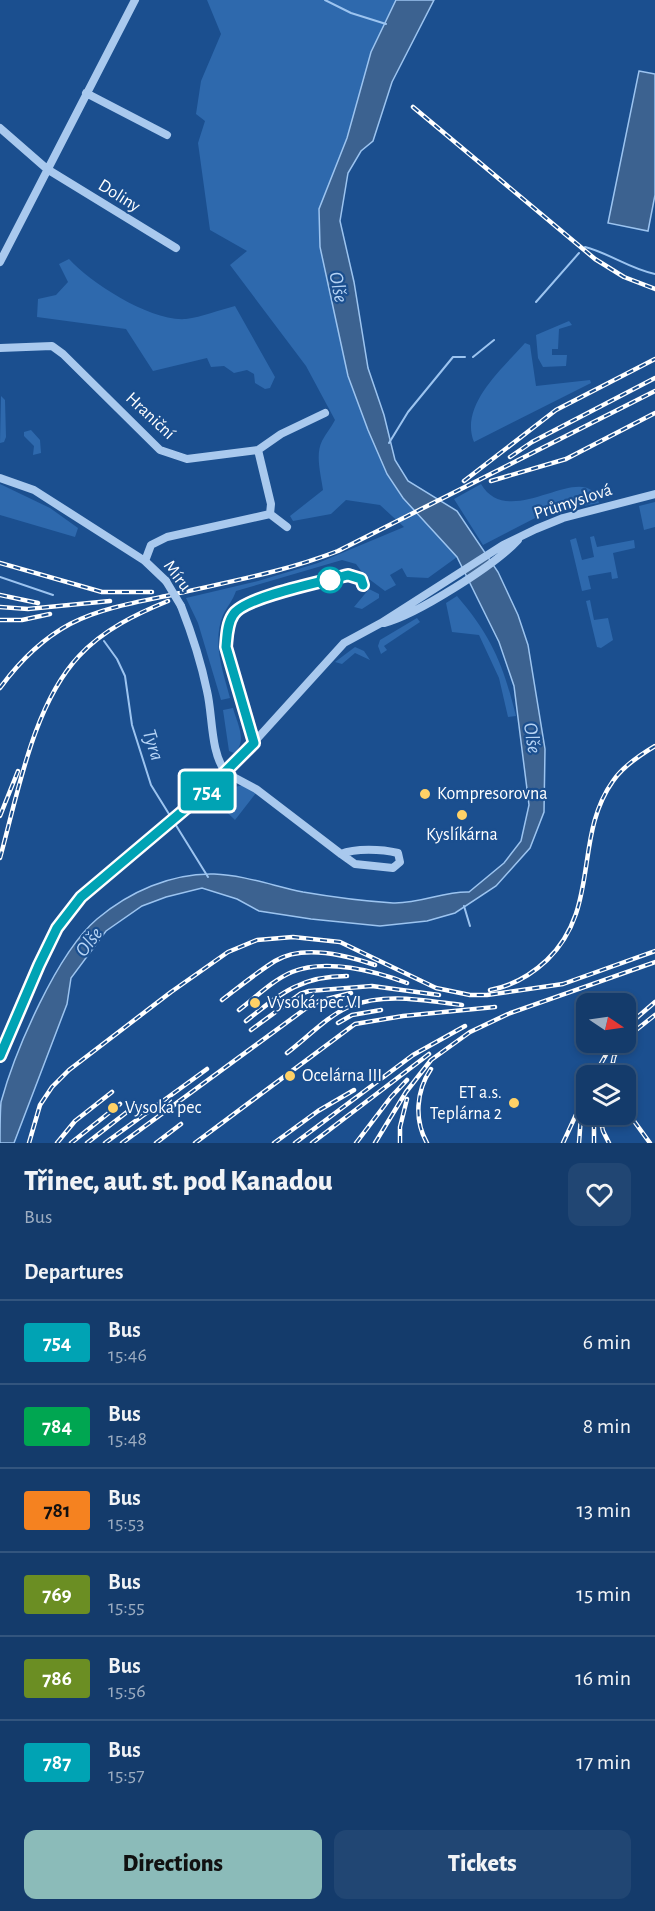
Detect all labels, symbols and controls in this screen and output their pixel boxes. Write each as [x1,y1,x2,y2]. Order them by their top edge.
street label: Doliny [95,176,143,216]
water label: Olše [325,270,351,305]
street label: Hraniční [122,389,179,443]
street label: Průmyslová [532,481,614,523]
street label: Míru [160,557,194,595]
unlabelled marker [317,567,343,593]
water label: Olše [520,721,544,755]
water label: Tyra [139,727,167,763]
line badge: 754 [172,772,242,810]
text: 754 [193,781,221,802]
place label: Kompresorovna [437,785,547,803]
marker: Kompresorovna [418,787,432,801]
marker: Kyslíkárna [455,808,469,822]
place label: Kyslíkárna [426,826,498,844]
water label: Olše [72,923,107,960]
north arrow [576,993,636,1053]
map controls [576,993,636,1125]
place label: Vysoká pec VI [267,994,361,1012]
marker: Vysoká pec VI [248,996,262,1010]
button: layers [576,1065,636,1125]
place label: Ocelárna III [302,1067,382,1085]
marker: Ocelárna III [283,1069,297,1083]
place label: ET a.s. Teplárna 2 [430,1084,502,1123]
marker: ET a.s. Teplárna 2 [507,1096,521,1110]
place label: Vysoká pec [125,1099,201,1117]
marker: Vysoká pec [106,1101,120,1115]
button: heart [568,1163,631,1226]
text: Třinec, aut. st. pod Kanadou [24,1168,333,1196]
text: Bus [24,1207,52,1227]
text: Departures [24,1261,124,1283]
text: Bus [108,1319,141,1341]
text: 6 min [583,1331,631,1353]
text: 754 [43,1332,71,1353]
text: 15:46 [108,1345,147,1365]
text: Bus [108,1403,141,1425]
text: 8 min [583,1415,631,1437]
text: 784 [42,1416,72,1437]
text: 15:48 [108,1429,147,1449]
text: Bus [108,1487,141,1509]
text: 13 min [576,1499,631,1521]
text: 781 [44,1500,71,1521]
text: 15:53 [108,1513,144,1533]
text: Bus [108,1571,141,1593]
text: 15 min [576,1583,631,1605]
text: 769 [42,1584,72,1605]
text: 15:55 [108,1597,145,1617]
text: Bus [108,1655,141,1677]
text: 16 min [575,1667,631,1689]
text: 786 [42,1668,72,1689]
text: 15:56 [108,1681,146,1701]
text: Bus [108,1739,141,1761]
text: 17 min [576,1751,631,1773]
text: 787 [43,1752,71,1773]
text: 15:57 [108,1765,145,1785]
button: Directions [24,1830,322,1899]
button: Tickets [334,1830,631,1899]

